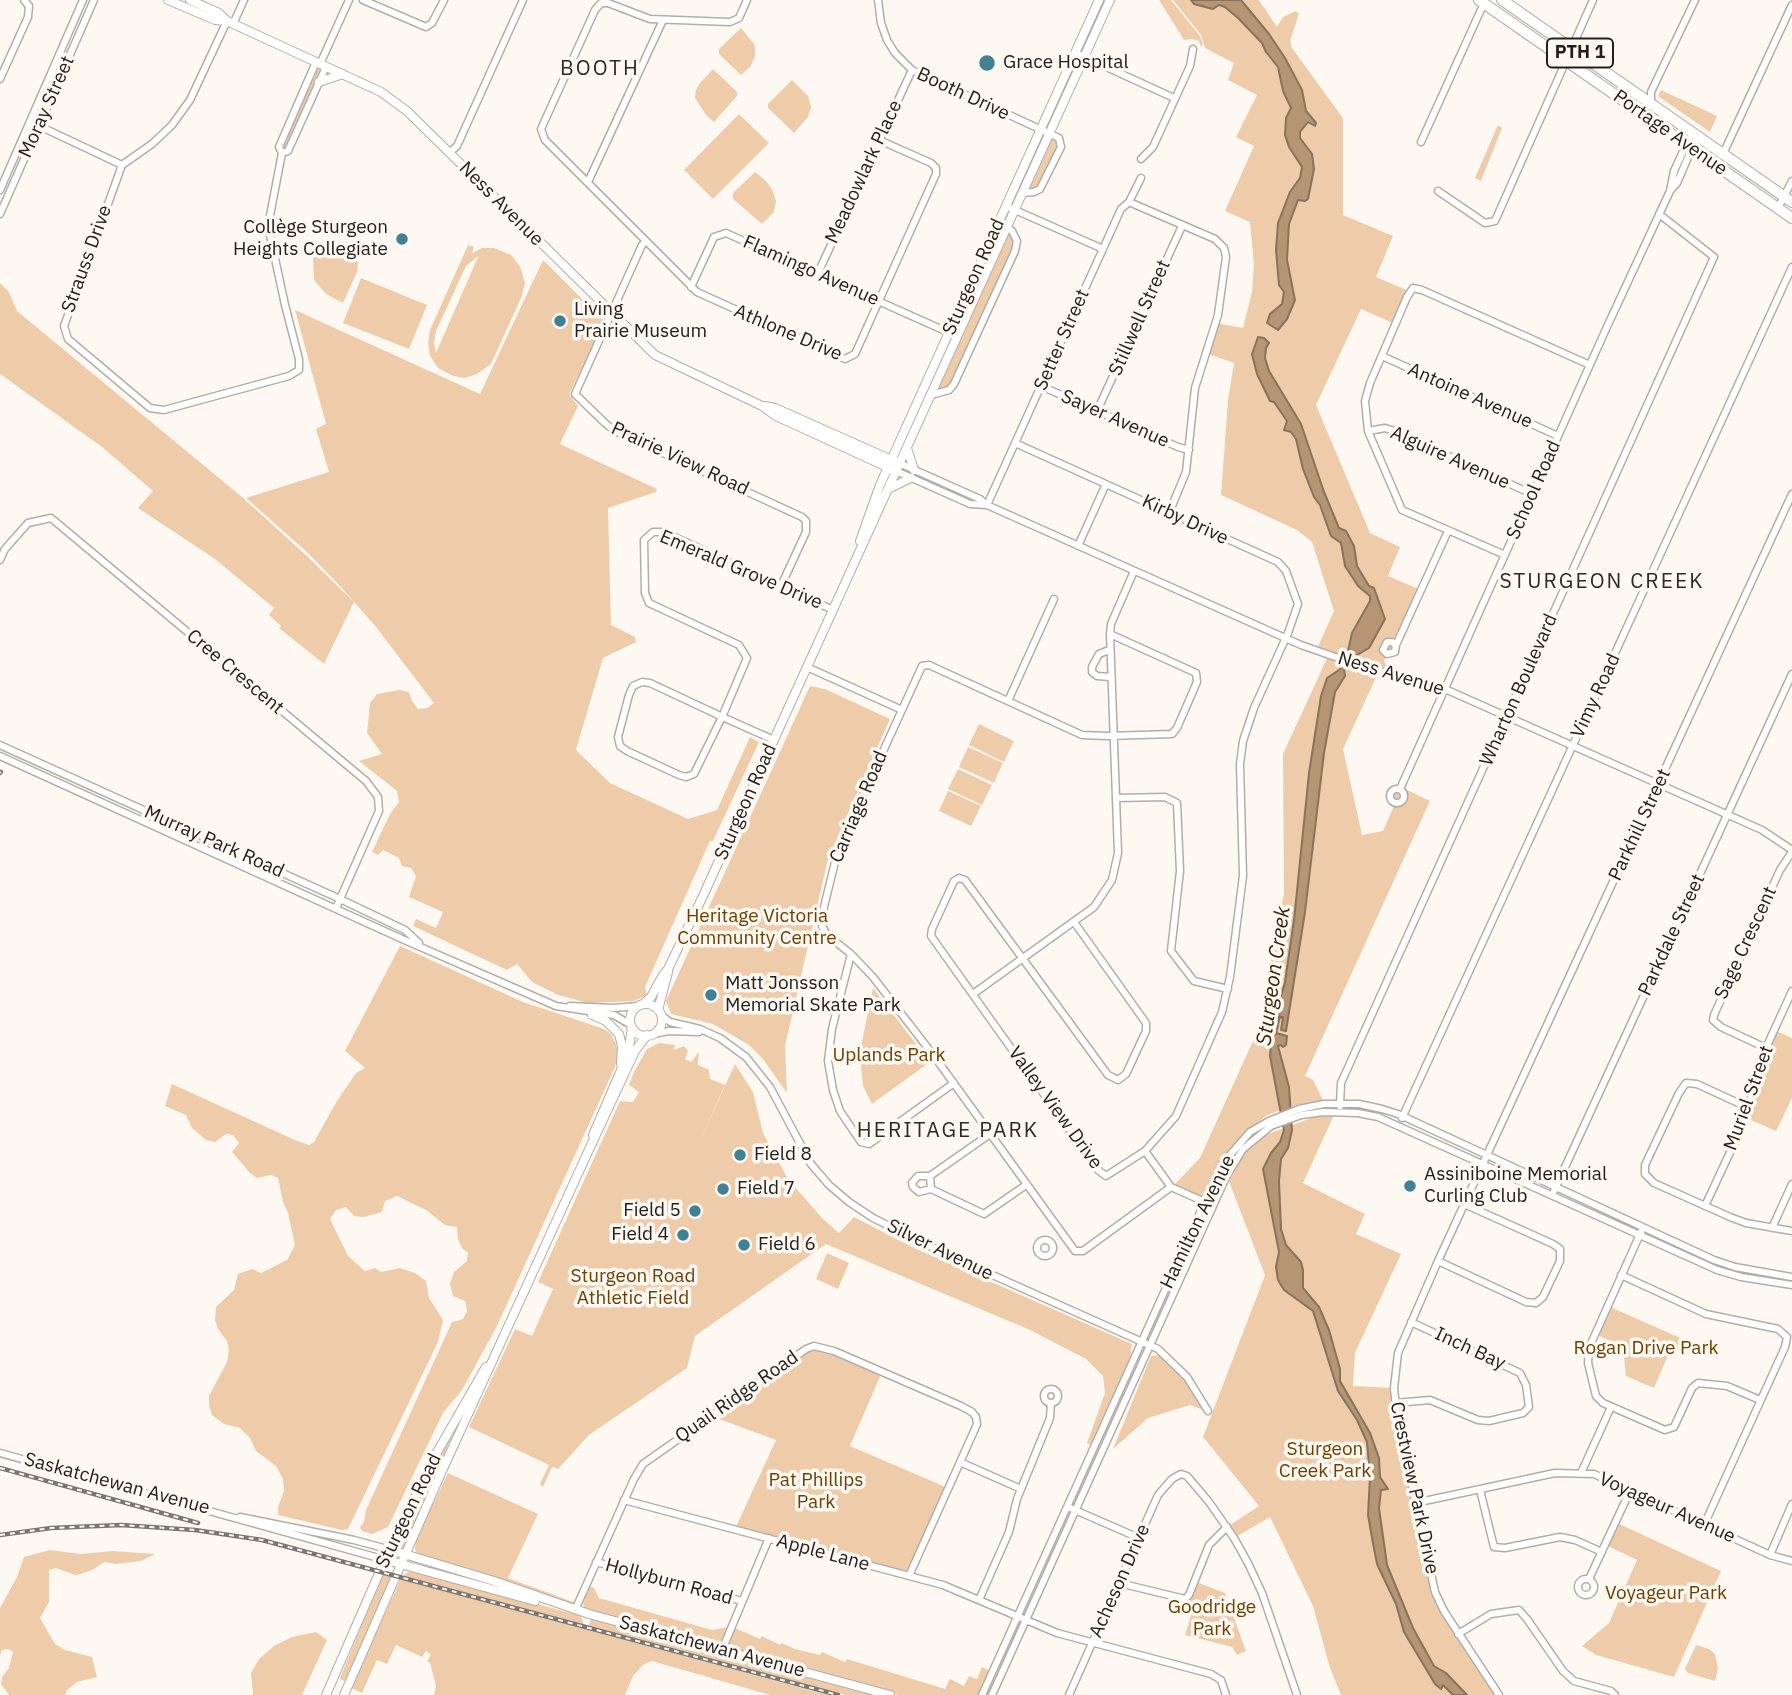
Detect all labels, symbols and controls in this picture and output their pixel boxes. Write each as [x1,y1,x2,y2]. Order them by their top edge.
road number: PTH 1 [1547,38,1613,68]
place label: Grace Hospital [1003,52,1129,74]
street label: Moray Street [14,53,80,161]
marker: Grace Hospital [977,53,997,73]
district label: BOOTH [561,56,639,82]
street label: Booth Drive [913,63,1013,125]
street label: Portage Avenue [1609,85,1731,181]
street label: Meadowlark Place [821,97,907,247]
street label: Ness Avenue [454,157,548,251]
street label: Strauss Drive [57,202,117,316]
street label: Sturgeon Road [938,215,1010,339]
place label: Collège Sturgeon Heights Collegiate [233,217,388,261]
marker: Collège Sturgeon Heights Collegiate [394,231,410,247]
street label: Flamingo Avenue [739,231,883,311]
street label: Stillwell Street [1104,257,1176,379]
street label: Setter Street [1030,286,1094,394]
place label: Living Prairie Museum [574,299,707,343]
street label: Athlone Drive [731,300,845,366]
marker: Living Prairie Museum [552,313,568,329]
street label: Antoine Avenue [1404,358,1536,434]
street label: Sayer Avenue [1057,385,1173,453]
street label: Prairie View Road [608,417,752,501]
street label: Alguire Avenue [1387,422,1513,494]
street label: School Road [1502,437,1566,543]
street label: Kirby Drive [1138,490,1232,550]
street label: Emerald Grove Drive [656,525,826,615]
district label: STURGEON CREEK [1501,569,1703,595]
street label: Wharton Boulevard [1475,610,1563,770]
street label: Cree Crescent [182,625,288,719]
street label: Ness Avenue [1335,647,1447,701]
street label: Vimy Road [1567,650,1625,742]
street label: Sturgeon Road [710,740,782,864]
street label: Carriage Road [825,748,893,866]
street label: Parkhill Street [1604,765,1676,885]
street label: Murray Park Road [141,801,287,883]
street label: Parkdale Street [1634,871,1710,999]
street label: Sage Crescent [1710,883,1782,1003]
water label: Sturgeon Creek [1252,905,1296,1047]
park label: Heritage Victoria Community Centre [677,906,837,950]
place label: Matt Jonsson Memorial Skate Park [725,973,901,1017]
marker: Matt Jonsson Memorial Skate Park [703,987,719,1003]
street label: Valley View Drive [1003,1042,1107,1174]
street label: Muriel Street [1719,1042,1779,1154]
park label: Uplands Park [832,1045,946,1067]
district label: HERITAGE PARK [858,1118,1038,1144]
place label: Field 8 [754,1144,812,1166]
marker: Field 8 [732,1147,748,1163]
street label: Hamilton Avenue [1156,1151,1240,1293]
place label: Assiniboine Memorial Curling Club [1424,1164,1607,1208]
place label: Field 7 [737,1178,795,1200]
marker: Assiniboine Memorial Curling Club [1402,1178,1418,1194]
marker: Field 7 [715,1181,731,1197]
place label: Field 5 [623,1200,681,1222]
marker: Field 5 [687,1203,703,1219]
street label: Silver Avenue [883,1214,997,1286]
place label: Field 4 [611,1224,669,1246]
marker: Field 4 [675,1227,691,1243]
place label: Field 6 [758,1234,816,1256]
marker: Field 6 [736,1237,752,1253]
park label: Sturgeon Road Athletic Field [571,1266,695,1310]
street label: Inch Bay [1431,1323,1509,1375]
park label: Rogan Drive Park [1574,1338,1718,1360]
street label: Quail Ridge Road [671,1346,803,1448]
street label: Crestview Park Drive [1385,1400,1443,1576]
park label: Sturgeon Creek Park [1279,1439,1371,1483]
street label: Saskatchewan Avenue [22,1448,212,1520]
street label: Sturgeon Road [371,1450,447,1572]
street label: Voyageur Avenue [1595,1468,1739,1548]
park label: Pat Phillips Park [769,1470,863,1514]
street label: Acheson Drive [1085,1521,1155,1641]
street label: Apple Lane [774,1530,872,1576]
street label: Hollyburn Road [603,1554,735,1610]
park label: Voyageur Park [1605,1583,1727,1605]
park label: Goodridge Park [1168,1597,1256,1641]
street label: Saskatchewan Avenue [617,1611,807,1683]

